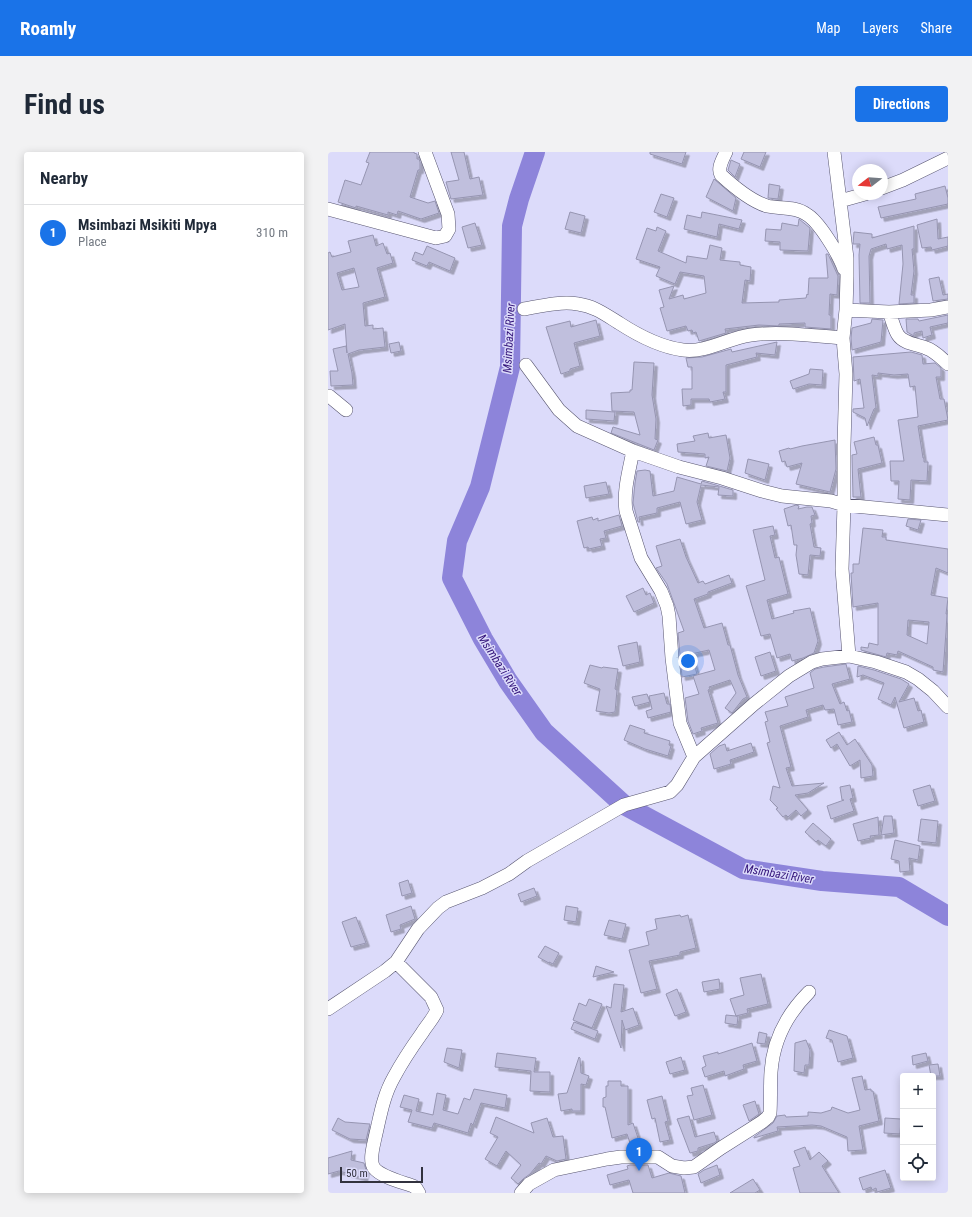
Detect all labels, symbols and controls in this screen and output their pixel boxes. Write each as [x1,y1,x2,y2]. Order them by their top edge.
text: Roamly [20,17,76,40]
text: Map [816,20,840,36]
text: Layers [862,20,899,36]
text: Share [921,20,952,36]
button: Directions [855,86,948,122]
text: Find us [24,88,105,121]
north arrow [852,164,888,200]
text: Nearby [40,168,88,188]
text: Msimbazi Msikiti Mpya [78,216,217,234]
text: 1 [50,225,56,240]
text: 310 m [256,225,288,240]
text: Place [78,234,107,249]
water label: Msimbazi River [500,302,518,373]
water label: Msimbazi River [475,632,525,699]
your location [678,651,698,671]
water label: Msimbazi River [743,862,815,886]
map controls [900,1073,936,1181]
button: + [900,1073,936,1109]
button: − [900,1109,936,1145]
pin: 1 [626,1138,652,1171]
button: locate [900,1145,936,1181]
scale bar [340,1165,423,1184]
text: 50 m [346,1167,368,1180]

